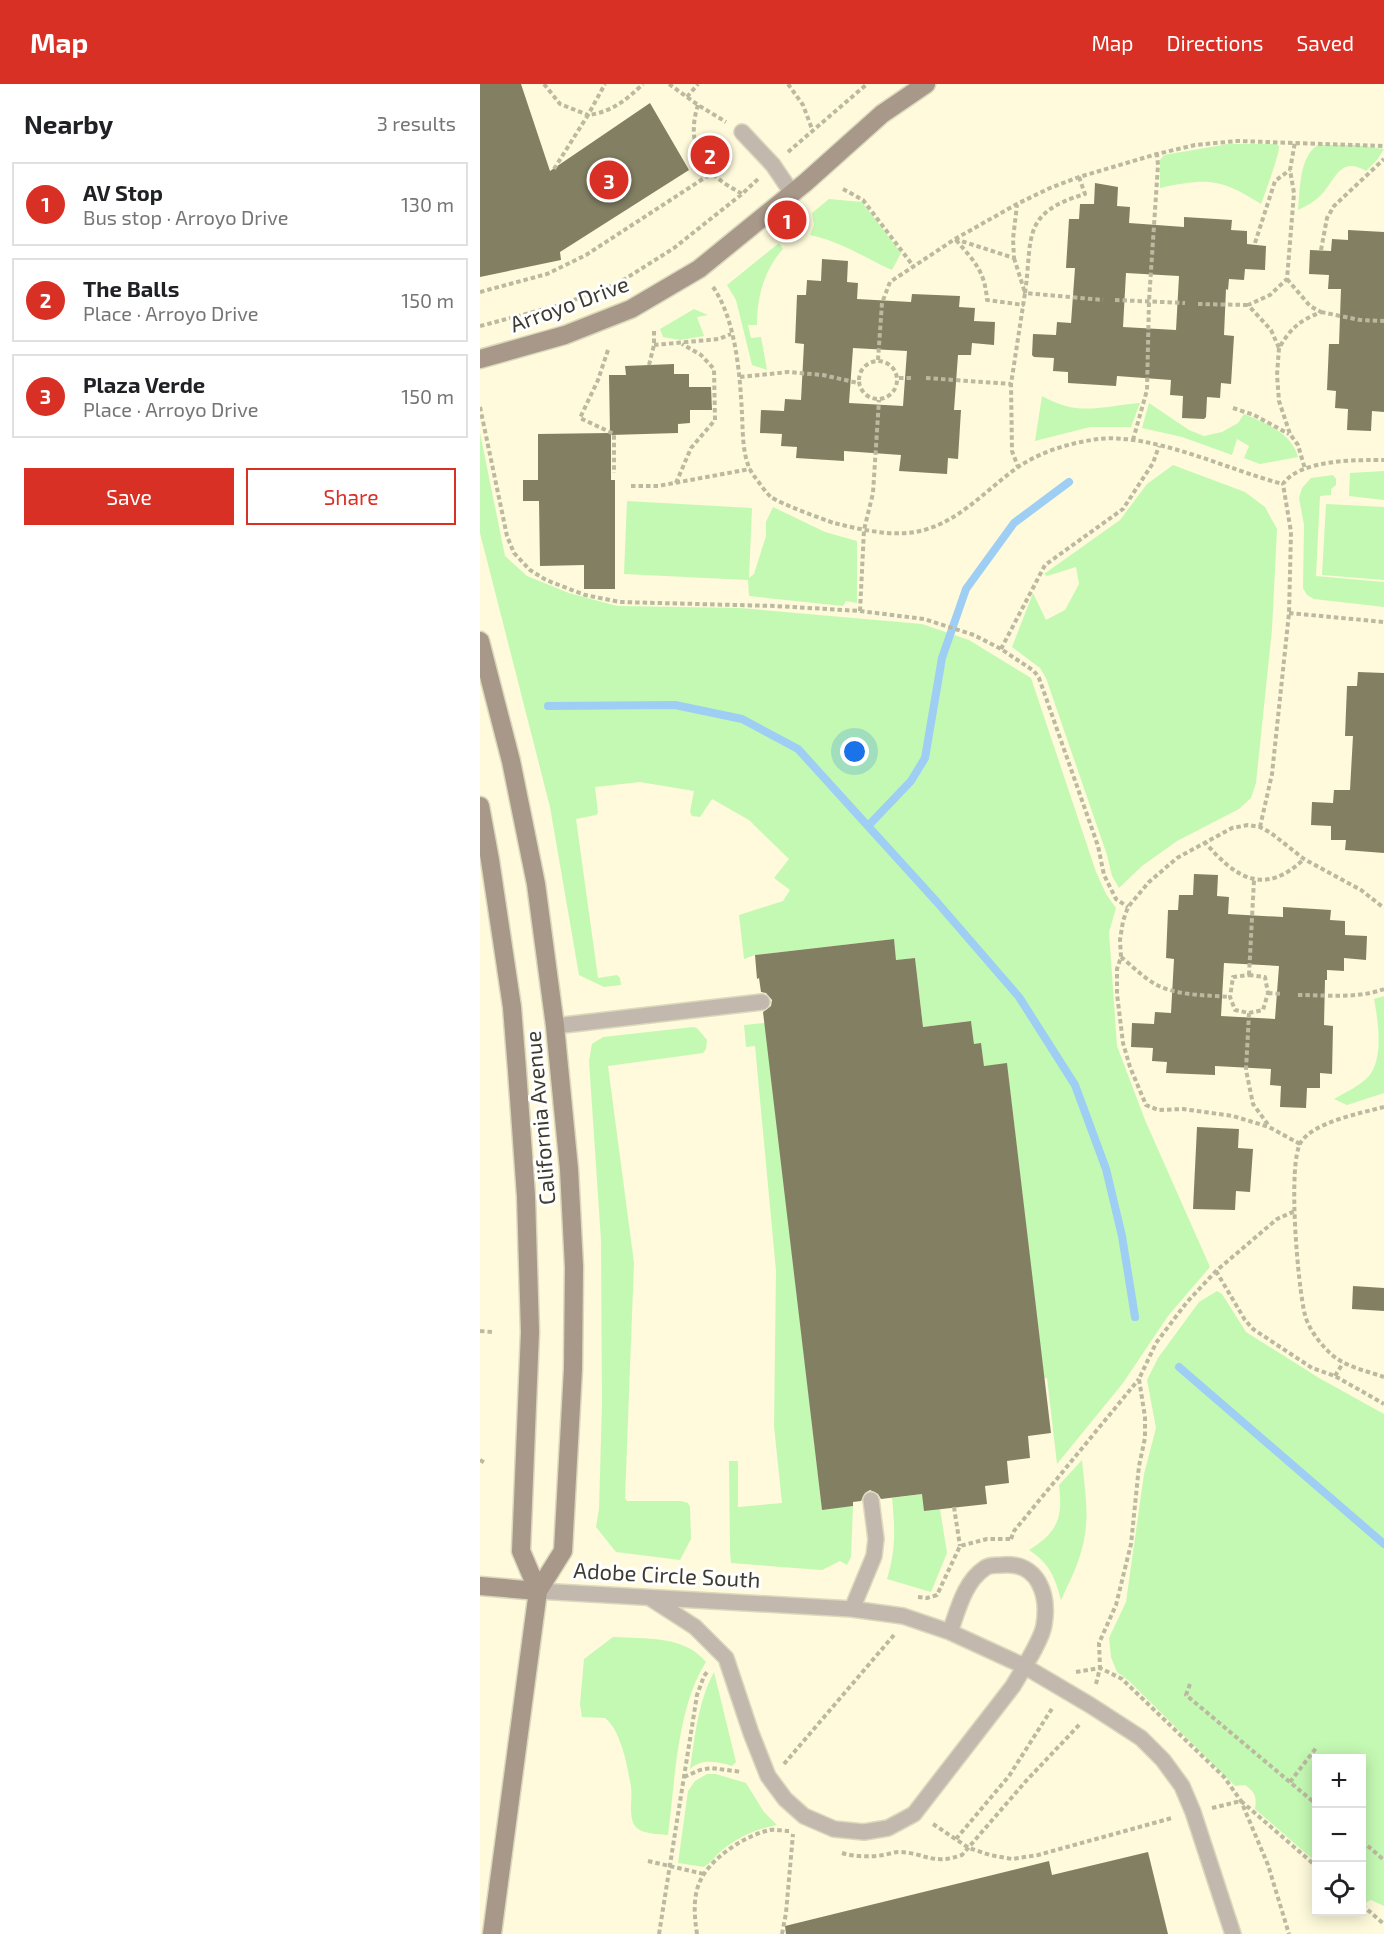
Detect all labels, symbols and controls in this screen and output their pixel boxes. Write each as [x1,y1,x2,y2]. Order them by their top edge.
text: Map [30,25,88,59]
text: Map [1091,30,1134,55]
text: Directions [1167,30,1263,55]
text: Saved [1296,30,1354,55]
text: Nearby [24,108,113,139]
text: 3 results [377,111,456,135]
pin: 2 [690,132,730,178]
pin: 3 [590,158,628,202]
text: AV Stop [83,179,163,205]
text: 1 [41,192,50,216]
text: 130 m [401,192,454,216]
pin: 1 [768,198,806,242]
text: Bus stop · Arroyo Drive [83,205,289,229]
street label: Arroyo Drive [506,269,632,337]
text: The Balls [83,275,179,301]
text: 2 [40,288,51,312]
text: 150 m [401,288,454,312]
text: Place · Arroyo Drive [83,301,258,325]
text: Plaza Verde [83,371,205,397]
text: 3 [40,384,51,408]
text: 150 m [401,384,454,408]
text: Place · Arroyo Drive [83,397,258,421]
button: Save [24,468,234,525]
button: Share [246,468,456,525]
your location [840,737,869,766]
street label: California Avenue [518,1030,560,1206]
street label: Adobe Circle South [573,1556,761,1592]
map controls [1312,1754,1366,1916]
button: + [1312,1754,1366,1808]
button: − [1312,1808,1366,1862]
button: locate [1312,1862,1366,1916]

